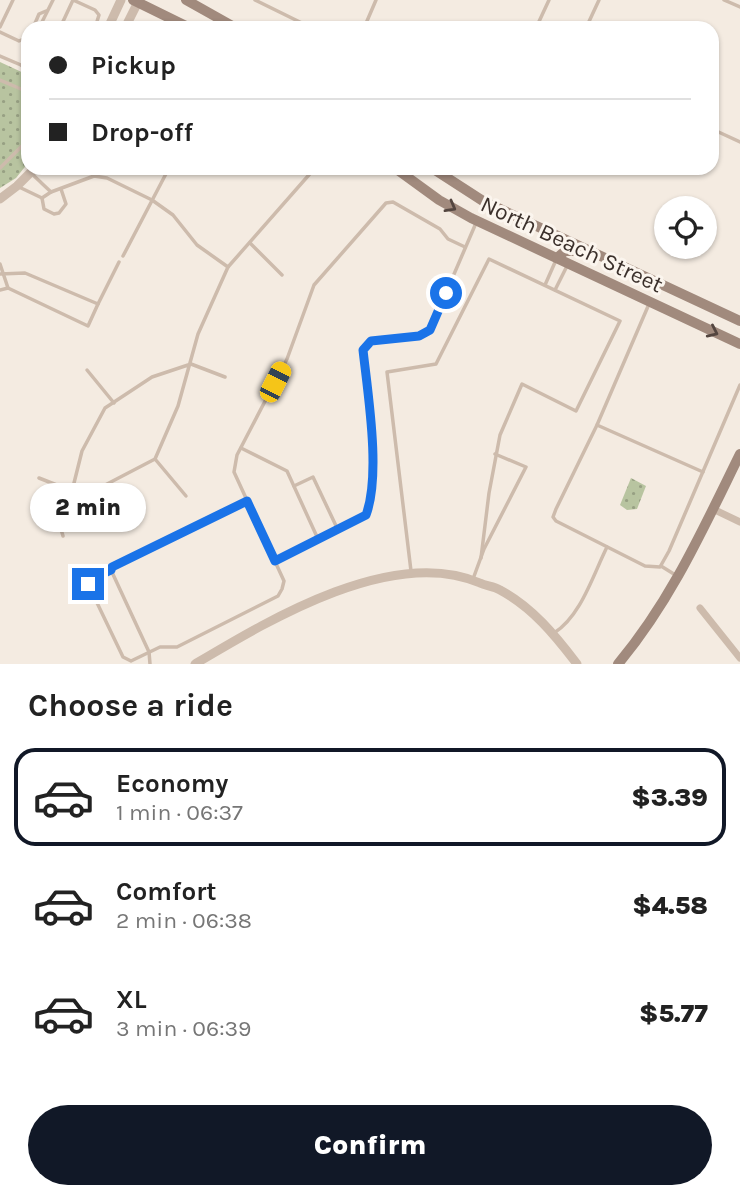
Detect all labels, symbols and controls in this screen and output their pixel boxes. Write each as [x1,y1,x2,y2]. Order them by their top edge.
text: Pickup [91,50,176,81]
text: Drop-off [91,117,193,148]
street label: North Beach Street [476,190,667,299]
map controls [654,196,717,259]
button: locate [654,196,717,259]
one-way arrow [443,199,456,212]
route start [430,277,462,309]
one-way arrow [706,324,718,338]
car [257,359,294,405]
callout: 2 min [30,482,146,532]
text: 2 min [55,494,121,521]
route end [72,568,104,600]
text: Choose a ride [28,687,233,724]
icon: car [32,766,95,829]
text: Economy [116,768,228,799]
text: $3.39 [631,782,708,813]
text: 1 min · 06:37 [116,799,243,826]
icon: car [32,874,95,937]
text: Comfort [116,876,217,907]
text: $4.58 [632,890,708,921]
text: 2 min · 06:38 [116,907,252,934]
icon: car [32,982,95,1045]
text: XL [116,984,147,1015]
text: $5.77 [639,998,708,1029]
text: 3 min · 06:39 [116,1015,251,1042]
button: Confirm [28,1105,712,1185]

